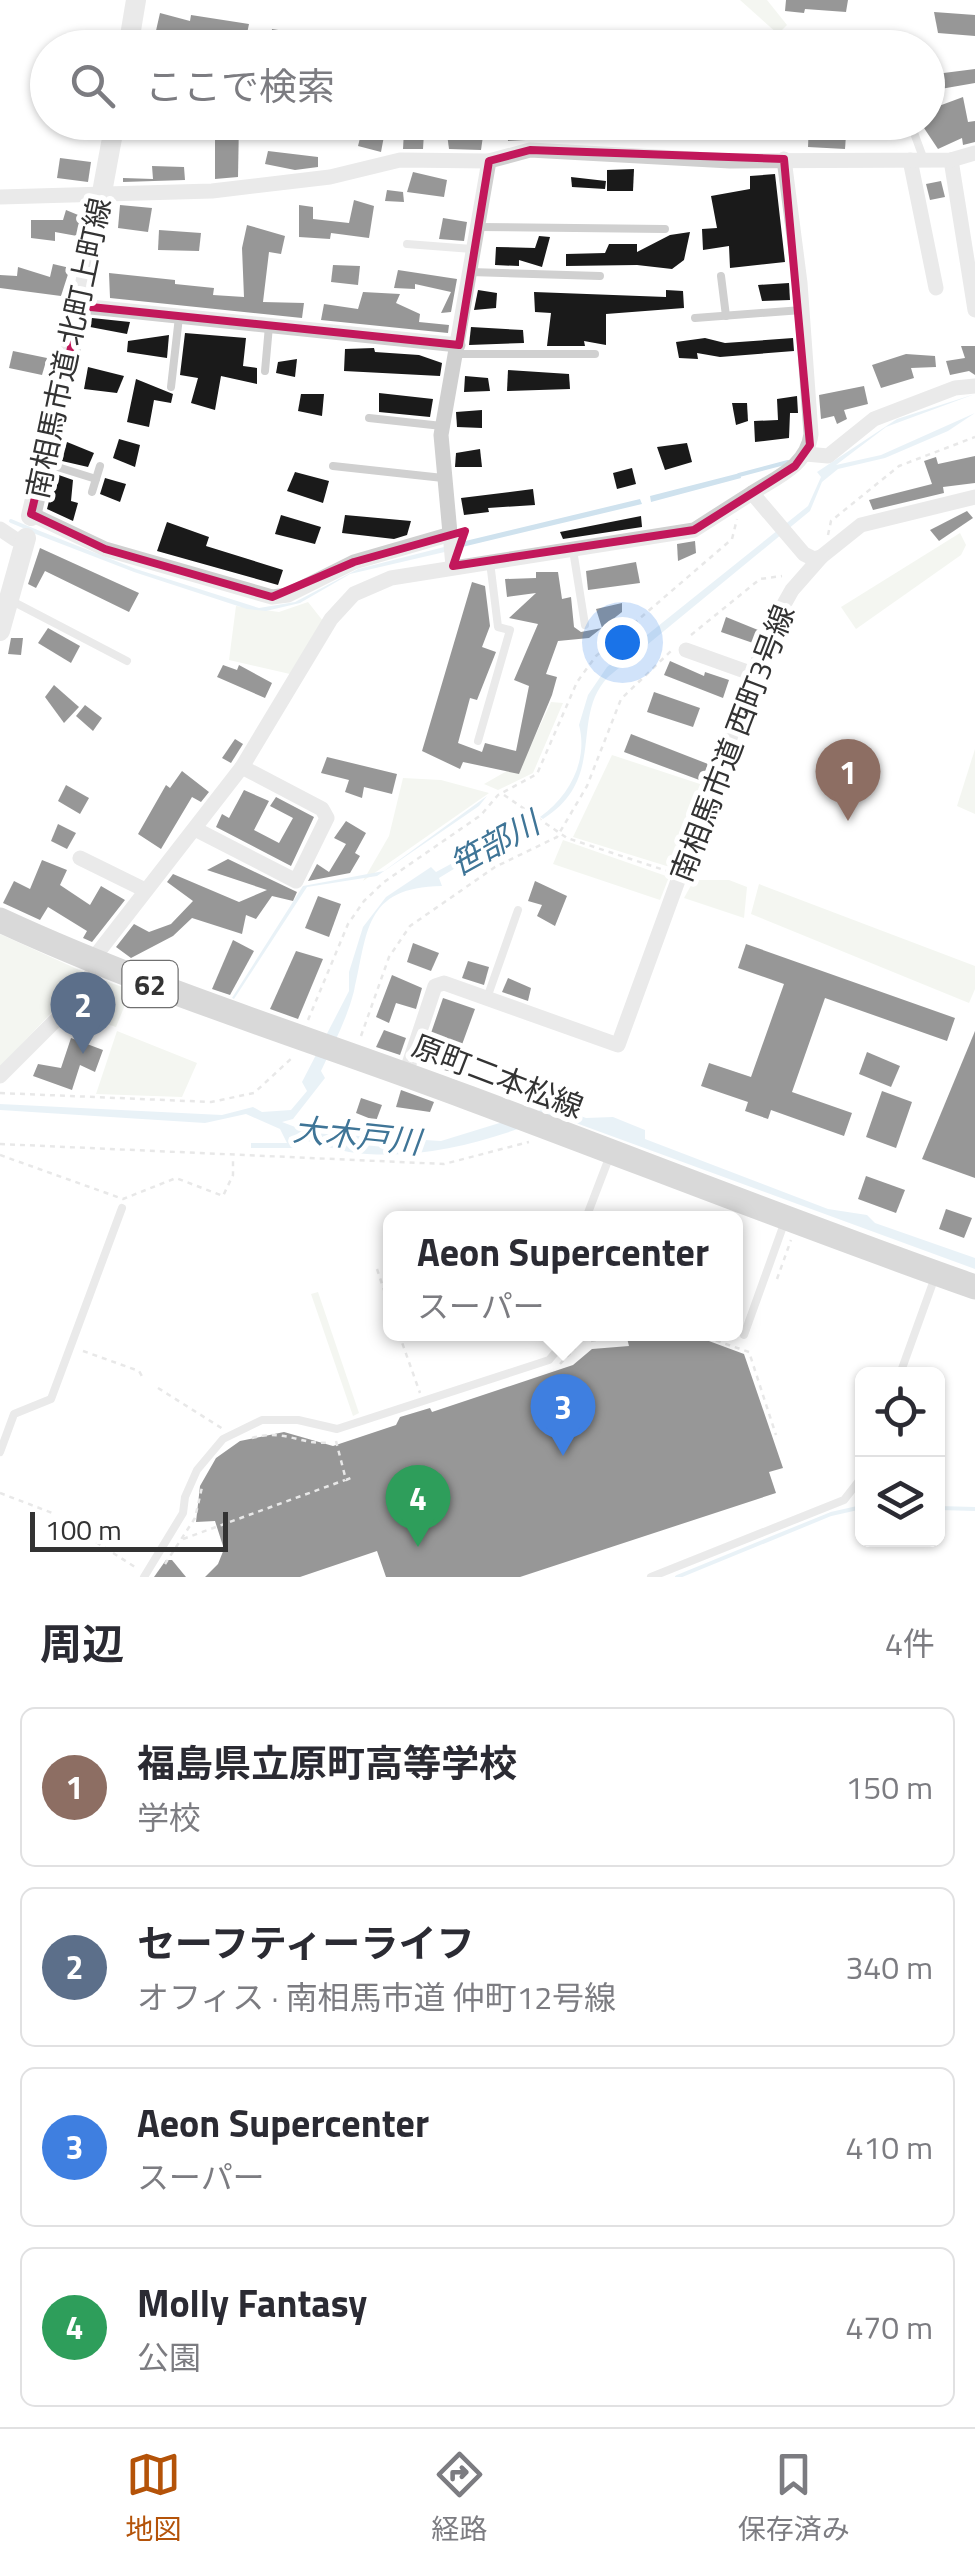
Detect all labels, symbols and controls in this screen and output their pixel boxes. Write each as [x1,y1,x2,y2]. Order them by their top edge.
search box [30,30,945,140]
text: ここで検索 [145,57,335,115]
icon: search [65,58,120,113]
street label: 南相馬市道 北町上町線 [14,193,122,503]
street label: 南相馬市道 西町3号線 [658,598,806,888]
your location [597,617,648,668]
pin: 1 [816,738,880,821]
water label: 笹部川 [440,797,550,887]
road number: 62 [122,961,178,1007]
pin: 2 [51,972,116,1054]
street label: 原町二本松線 [406,1022,590,1130]
water label: 大木戸川 [291,1104,426,1166]
popup [383,1211,743,1341]
text: Aeon Supercenter [417,1223,709,1281]
text: スーパー [417,1282,545,1330]
map controls [855,1367,945,1547]
button: locate [855,1367,945,1457]
pin: 3 [530,1374,596,1456]
button: layers [855,1457,945,1547]
pin: 4 [386,1464,450,1547]
scale bar [30,1507,228,1552]
text: 100 m [45,1508,122,1551]
text: 周辺 [40,1611,124,1675]
text: 4件 [885,1619,935,1667]
text: 福島県立原町高等学校 [137,1734,517,1792]
text: 1 [66,1763,83,1811]
text: 150 m [845,1763,933,1811]
text: 学校 [137,1793,201,1841]
text: セーフティーライフ [137,1914,474,1972]
text: 2 [66,1943,83,1991]
text: 340 m [845,1943,933,1991]
text: オフィス · 南相馬市道 仲町12号線 [137,1973,616,2021]
text: Aeon Supercenter [137,2094,429,2152]
text: 3 [66,2123,83,2171]
text: 410 m [845,2123,933,2171]
text: スーパー [137,2153,265,2201]
text: Molly Fantasy [137,2274,367,2332]
text: 4 [66,2303,83,2351]
text: 470 m [845,2303,933,2351]
text: 公園 [137,2333,201,2381]
tab: 地図 [125,2447,181,2550]
tab: 経路 [431,2447,488,2550]
tab: 保存済み [738,2447,850,2550]

